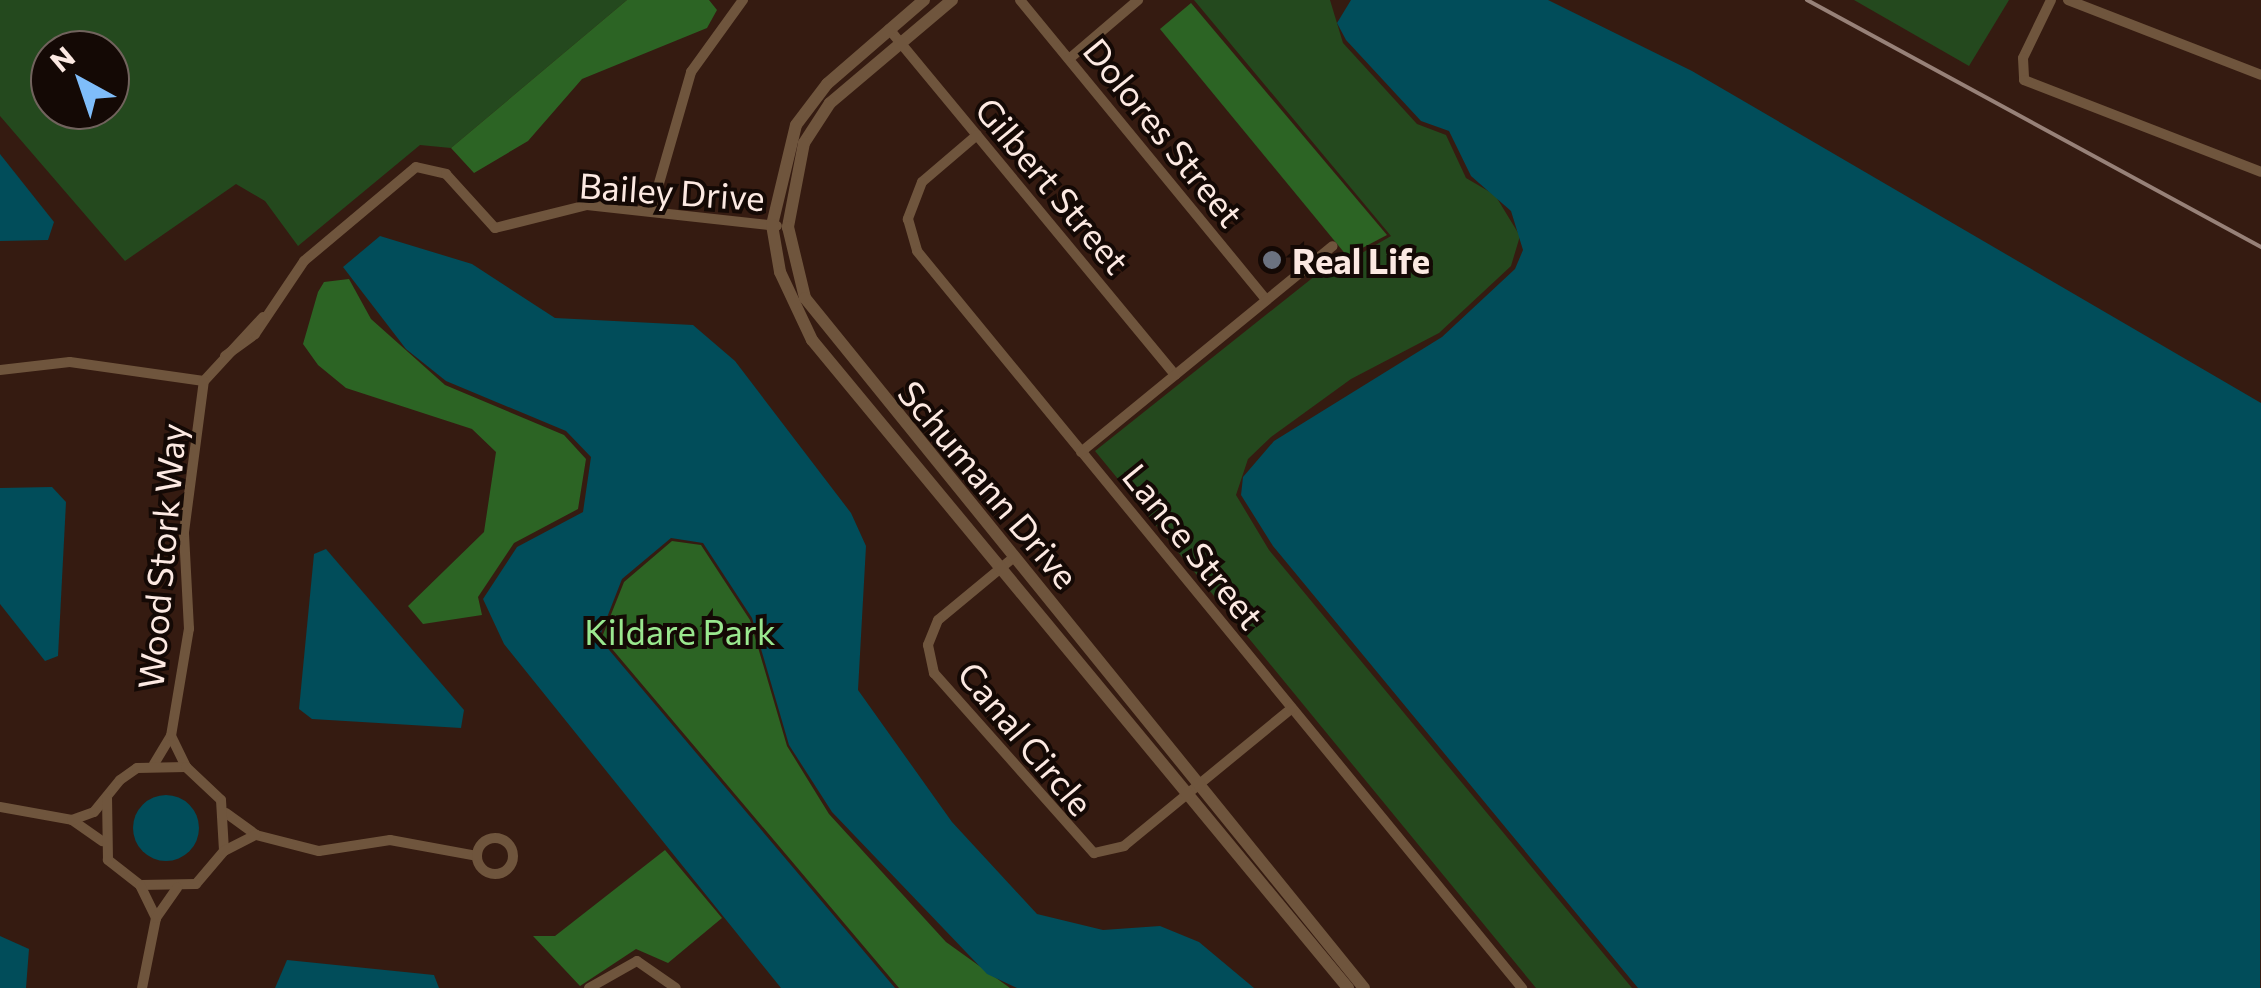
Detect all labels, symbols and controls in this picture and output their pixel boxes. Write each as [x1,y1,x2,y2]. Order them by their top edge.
street label: Dolores Street [1075,29,1253,235]
north arrow [30,30,130,130]
text: N [43,39,81,78]
street label: Gilbert Street [967,89,1139,281]
street label: Bailey Drive [578,164,766,218]
place label: Real Life [1292,239,1430,281]
marker: Real Life [1261,249,1283,271]
street label: Schumann Drive [890,372,1088,596]
street label: Wood Stork Way [128,421,194,691]
street label: Lance Street [1115,455,1273,637]
park label: Kildare Park [584,610,776,652]
street label: Canal Circle [950,653,1102,823]

